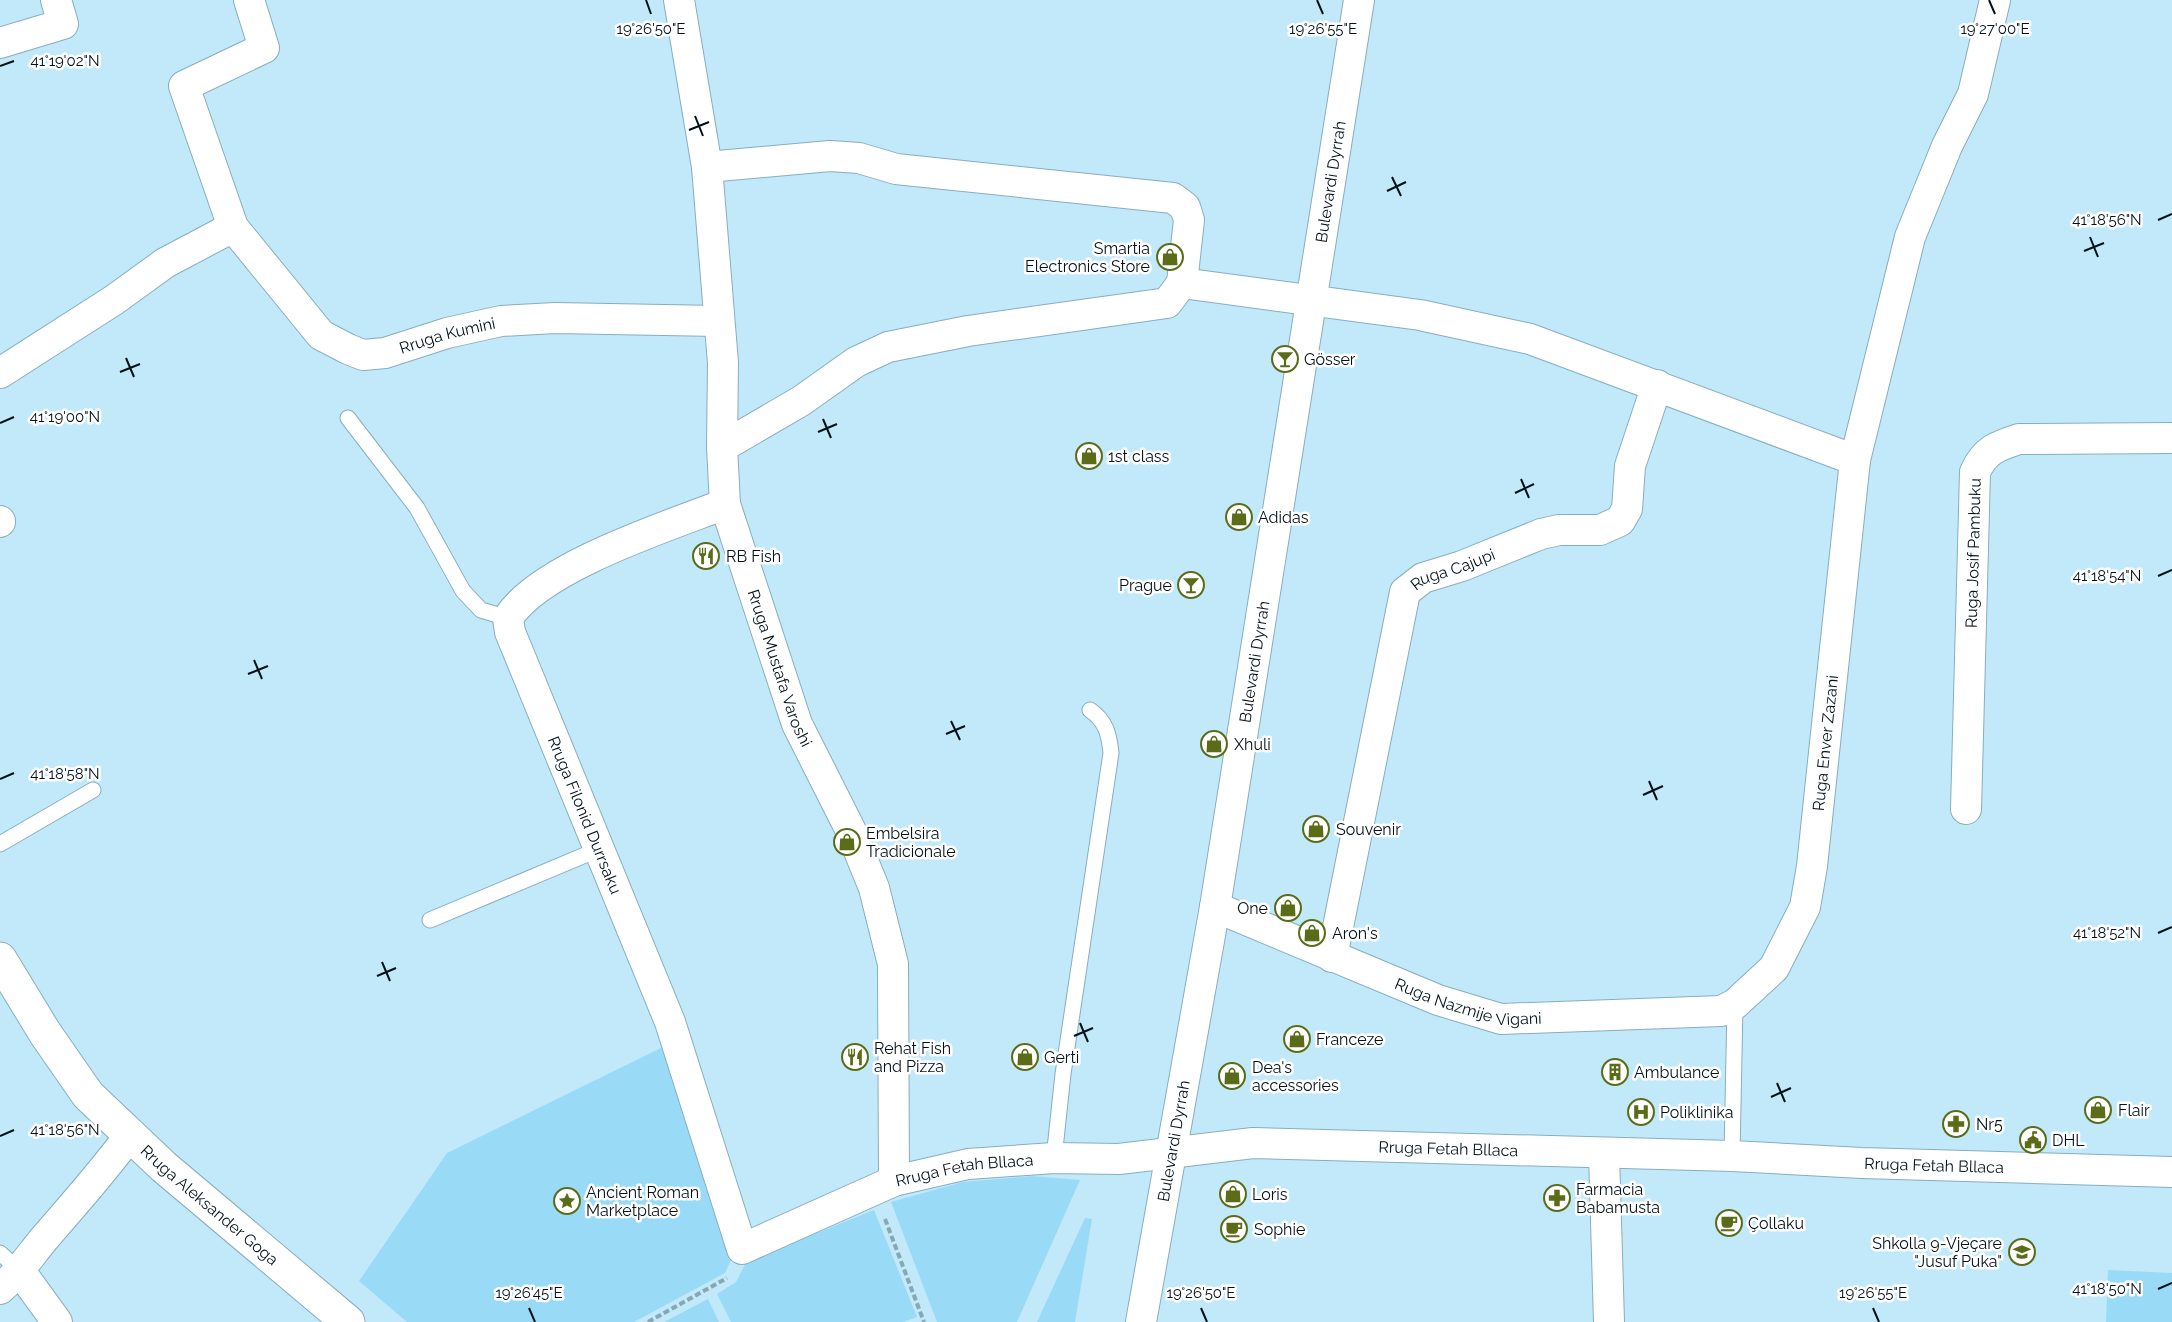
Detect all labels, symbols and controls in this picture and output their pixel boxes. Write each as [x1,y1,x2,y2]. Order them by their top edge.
text: 19°26'50"E [617,20,686,38]
text: 19°26'55"E [1289,20,1357,38]
text: 19°27'00"E [1960,20,2030,38]
text: 41°19'02"N [31,52,99,70]
street label: Bulevardi Dyrrah [1311,119,1349,244]
text: 41°18'56"N [2072,211,2142,229]
place label: Smartia Electronics Store [1025,239,1150,276]
shop icon: Smartia Electronics Store [1155,242,1185,272]
street label: Rruga Kumini [397,313,497,357]
bar icon: Gösser [1270,344,1300,374]
place label: Gösser [1304,350,1356,369]
text: 41°19'00"N [30,408,100,426]
shop icon: 1st class [1074,441,1104,471]
place label: 1st class [1108,447,1170,466]
street label: Ruga Josif Pambuku [1961,478,1984,628]
shop icon: Adidas [1224,502,1254,532]
place label: Adidas [1258,508,1309,527]
restaurant icon: RB Fish [691,541,721,571]
street label: Ruga Cajupi [1407,544,1498,594]
place label: RB Fish [726,547,781,566]
text: 41°18'54"N [2073,567,2141,585]
bar icon: Prague [1176,570,1206,600]
place label: Prague [1119,576,1172,595]
street label: Rruga Mustafa Varoshi [744,587,816,750]
street label: Bulevardi Dyrrah [1235,599,1273,724]
street label: Ruga Enver Zazani [1808,674,1842,812]
shop icon: Xhuli [1199,729,1229,759]
street label: Rruga Filonid Durrsaku [544,733,626,897]
place label: Xhuli [1234,735,1271,754]
text: 41°18'58"N [30,765,100,783]
shop icon: Souvenir [1301,814,1331,844]
place label: Souvenir [1336,820,1401,839]
place label: Embelsira Tradicionale [866,824,956,861]
shop icon: Embelsira Tradicionale [832,827,862,857]
shop icon: One [1273,893,1303,923]
place label: One [1237,899,1268,918]
shop icon: Aron's [1297,918,1327,948]
place label: Aron's [1332,924,1378,943]
text: 41°18'52"N [2073,924,2141,942]
street label: Ruga Nazmije Vigani [1392,974,1542,1029]
shop icon: Franceze [1282,1024,1312,1054]
place label: Franceze [1316,1030,1384,1049]
place label: Rehat Fish and Pizza [874,1039,951,1076]
restaurant icon: Rehat Fish and Pizza [840,1042,870,1072]
shop icon: Gerti [1010,1042,1040,1072]
place label: Gerti [1044,1048,1079,1067]
building icon: Ambulance [1600,1057,1630,1087]
place label: Dea's accessories [1252,1058,1339,1095]
shop icon: Dea's accessories [1217,1061,1247,1091]
place label: Ambulance [1634,1063,1719,1082]
street label: Bulevardi Dyrrah [1153,1079,1193,1203]
shop icon: Flair [2083,1095,2113,1125]
hospital icon: Poliklinika [1626,1097,1656,1127]
place label: Flair [2118,1101,2150,1120]
place label: Poliklinika [1660,1103,1733,1122]
pharmacy icon: Nr5 [1941,1109,1971,1139]
place label: Nr5 [1976,1115,2003,1134]
text: 41°18'56"N [30,1121,100,1139]
public building icon: DHL [2018,1125,2048,1155]
place label: DHL [2052,1131,2085,1150]
street label: Rruga Fetah Bllaca [1378,1137,1518,1160]
street label: Rruga Aleksander Goga [137,1141,282,1269]
street label: Rruga Fetah Bllaca [894,1150,1034,1190]
street label: Rruga Fetah Bllaca [1864,1154,2004,1177]
shop icon: Loris [1218,1179,1248,1209]
place label: Farmacia Babamusta [1576,1180,1660,1217]
place label: Ancient Roman Marketplace [586,1183,699,1220]
pharmacy icon: Farmacia Babamusta [1542,1183,1572,1213]
place label: Loris [1252,1185,1288,1204]
place icon: Ancient Roman Marketplace [552,1186,582,1216]
cafe icon: Çollaku [1714,1208,1744,1238]
cafe icon: Sophie [1219,1214,1249,1244]
place label: Çollaku [1748,1214,1804,1233]
place label: Sophie [1254,1220,1305,1239]
place label: Shkolla 9-Vjeçare "Jusuf Puka" [1872,1234,2002,1271]
school or university icon: Shkolla 9-Vjeçare "Jusuf Puka" [2007,1237,2037,1267]
text: 41°18'50"N [2072,1280,2142,1298]
text: 19°26'45"E [495,1284,563,1302]
text: 19°26'50"E [1167,1284,1236,1302]
text: 19°26'55"E [1839,1284,1907,1302]

